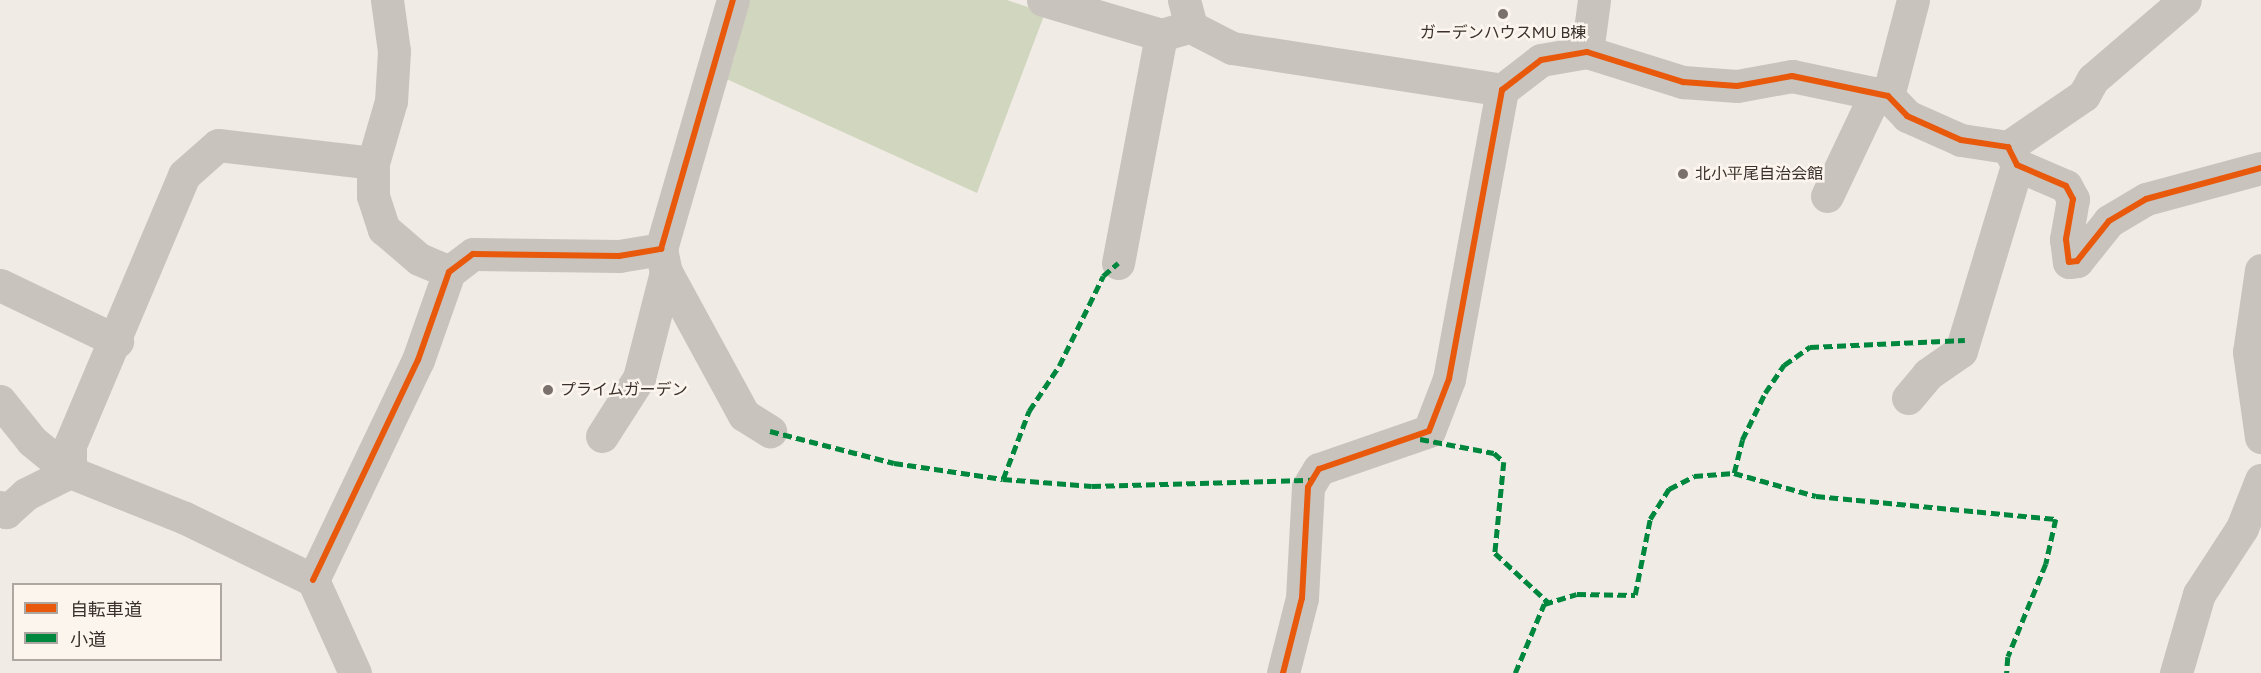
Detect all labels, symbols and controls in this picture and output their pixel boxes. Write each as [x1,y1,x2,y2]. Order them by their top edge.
marker: ガーデンハウスMU B棟 [1496,7,1510,21]
place label: ガーデンハウスMU B棟 [1420,23,1586,43]
place label: 北小平尾自治会館 [1695,164,1823,184]
marker: 北小平尾自治会館 [1676,167,1690,181]
place label: プライムガーデン [560,380,688,400]
marker: プライムガーデン [541,383,555,397]
legend [12,583,222,661]
text: 自転車道 [70,599,142,621]
text: 小道 [70,629,106,651]

